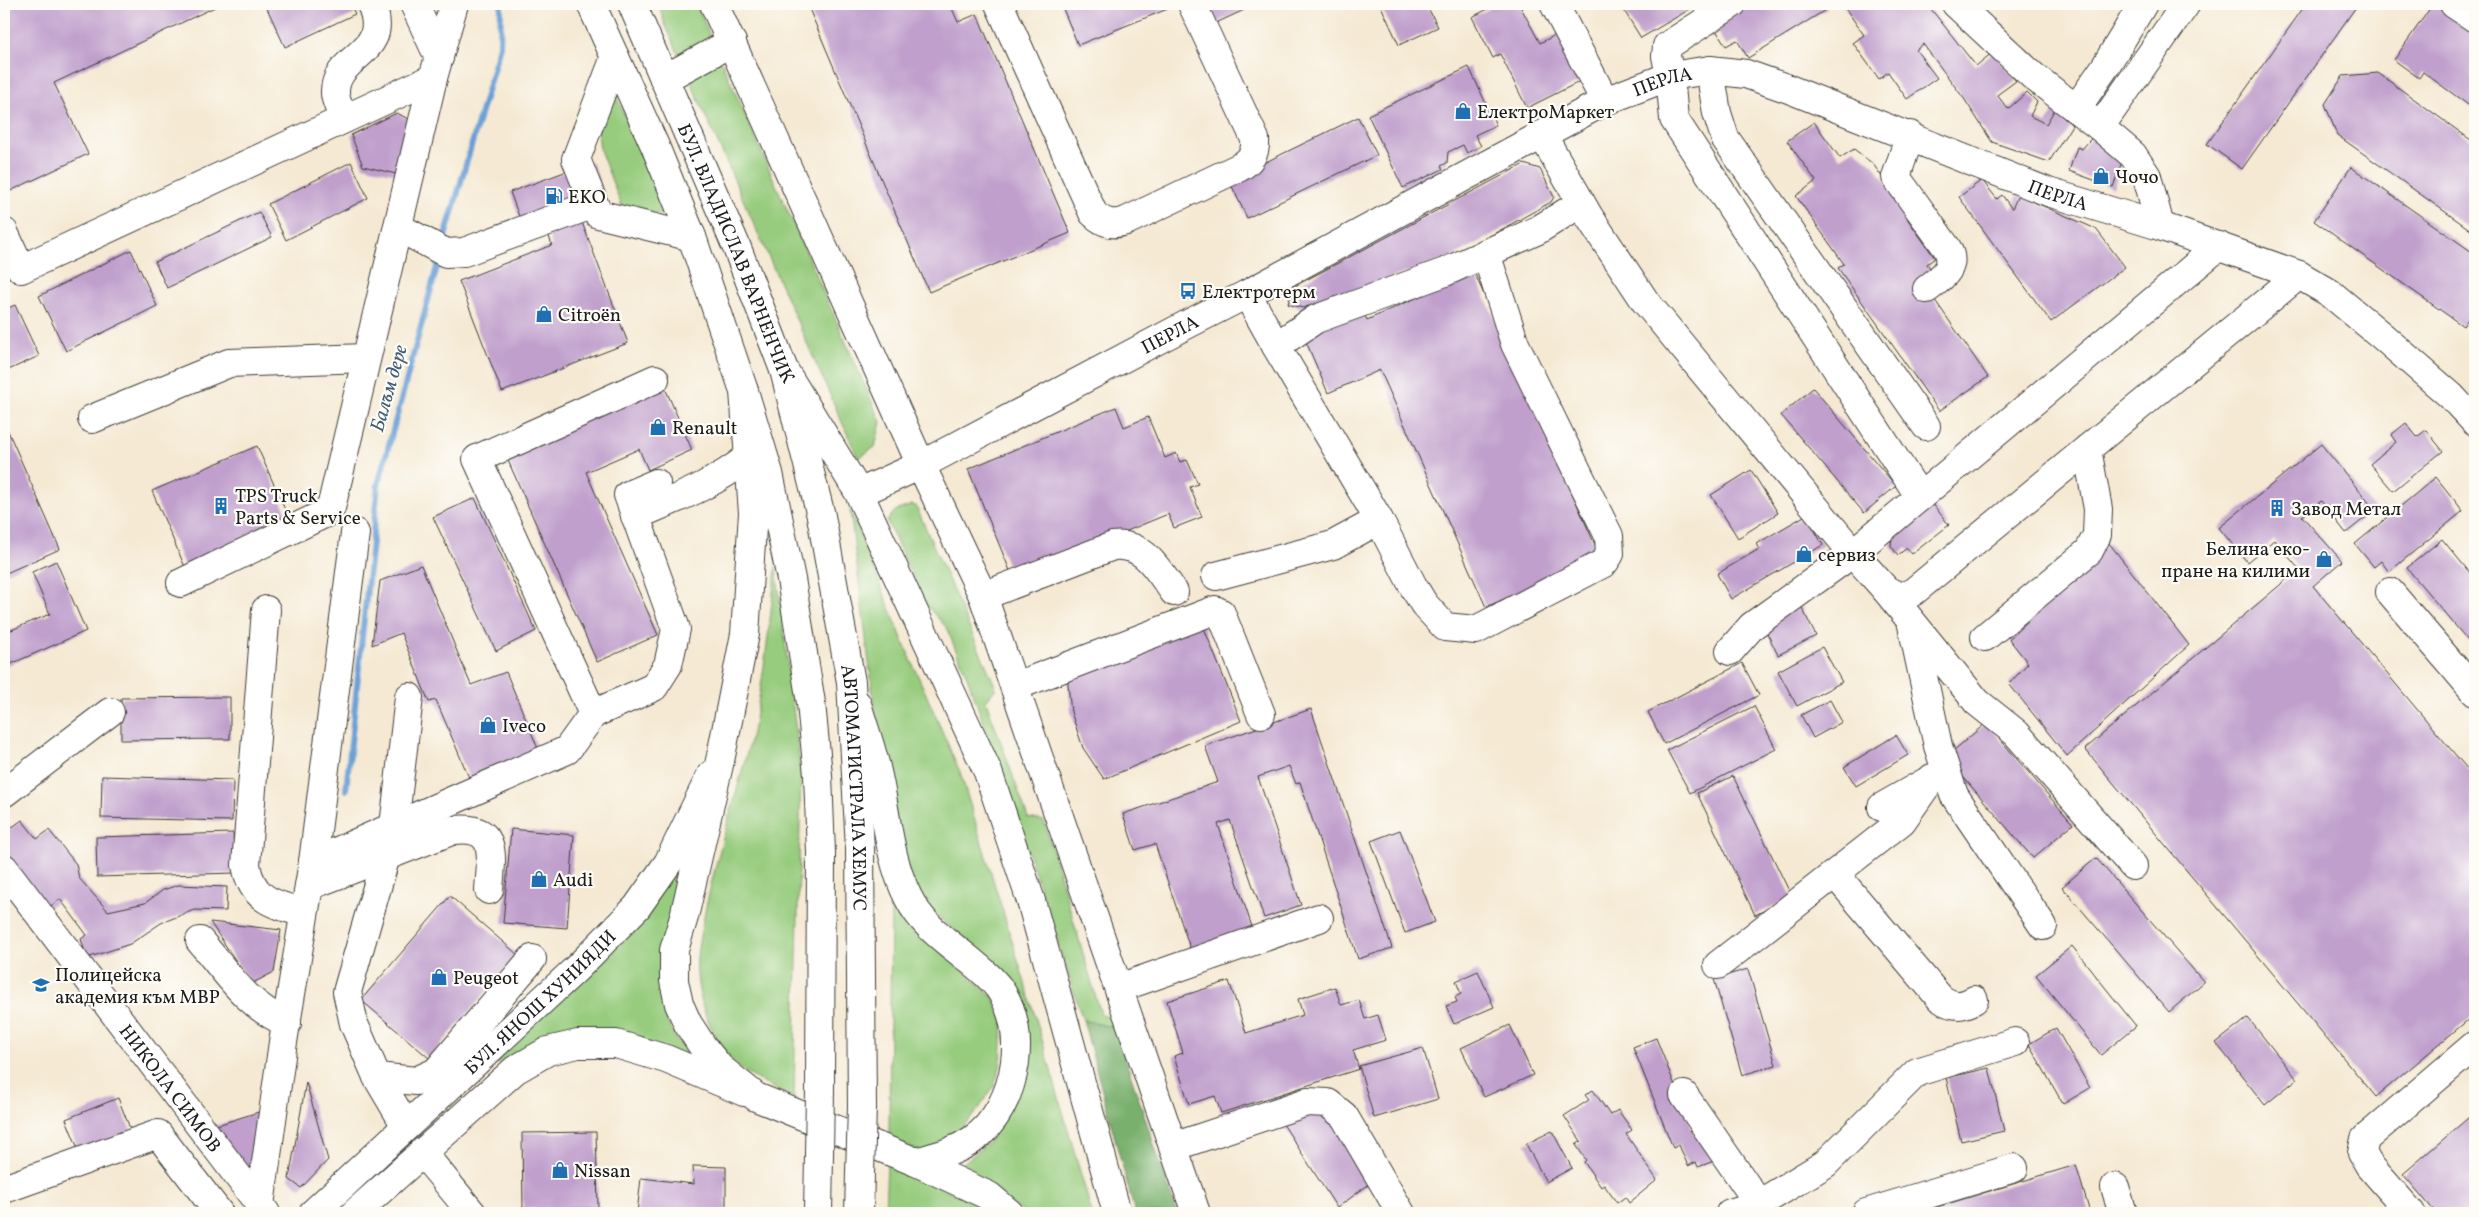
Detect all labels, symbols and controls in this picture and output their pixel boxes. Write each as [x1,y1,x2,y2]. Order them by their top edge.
street label: ПЕРЛА [1629,62,1694,104]
place label: ЕлектроМаркет [1477,100,1615,126]
shop icon: ЕлектроМаркет [1453,101,1473,121]
street label: БУЛ. ВЛАДИСЛАВ ВАРНЕНЧИК [670,120,800,389]
place label: Чочо [2115,165,2159,191]
shop icon: Чочо [2091,166,2111,186]
street label: ПЕРЛА [2024,174,2091,218]
place label: EKO [568,185,606,211]
fuel station icon: EKO [544,186,564,206]
place label: Електротерм [1202,280,1316,306]
bus stop icon: Електротерм [1178,281,1198,301]
place label: Citroën [558,303,621,329]
shop icon: Citroën [534,304,554,324]
street label: ПЕРЛА [1137,310,1204,361]
water label: Балъм дере [364,341,416,435]
place label: Renault [672,416,738,442]
shop icon: Renault [648,417,668,437]
place label: TPS Truck Parts & Service [235,484,361,532]
building icon: TPS Truck Parts & Service [211,496,231,516]
place label: Завод Метал [2291,497,2401,523]
building icon: Завод Метал [2267,498,2287,518]
place label: Белина еко- пране на килими [2161,537,2310,585]
place label: сервиз [1818,543,1876,569]
shop icon: сервиз [1794,544,1814,564]
shop icon: Белина еко- пране на килими [2314,549,2334,569]
street label: АВТОМАГИСТРАЛА ХЕМУС [833,662,871,911]
place label: Iveco [502,714,546,740]
shop icon: Iveco [478,715,498,735]
place label: Audi [553,868,593,894]
shop icon: Audi [529,869,549,889]
street label: БУЛ. ЯНОШ ХУНИЯДИ [459,925,623,1081]
place label: Полицейска академия към МВР [55,963,220,1011]
place label: Peugeot [453,966,519,992]
shop icon: Peugeot [429,967,449,987]
school or university icon: Полицейска академия към МВР [31,975,51,995]
street label: НИКОЛА СИМОВ [112,1020,226,1158]
place label: Nissan [574,1159,631,1185]
shop icon: Nissan [550,1160,570,1180]

